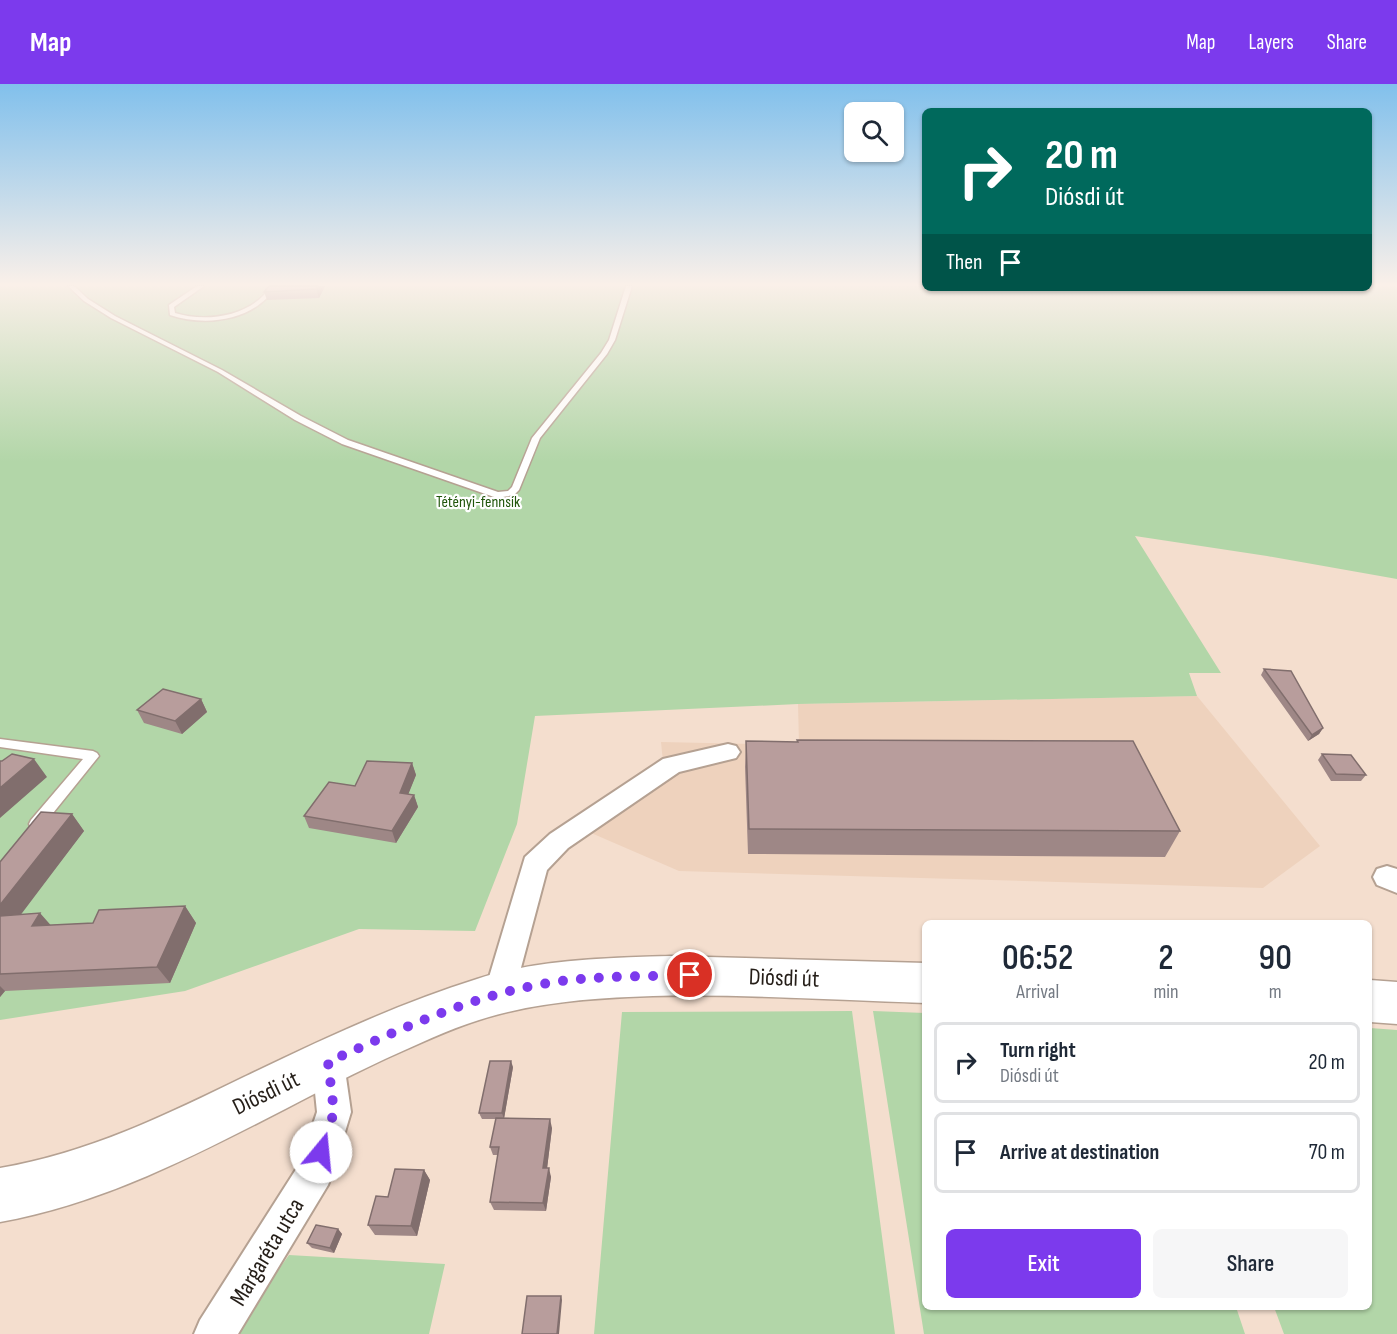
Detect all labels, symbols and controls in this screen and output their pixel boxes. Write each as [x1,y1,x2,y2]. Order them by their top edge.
text: Map [30,26,71,59]
text: Map [1186,30,1215,55]
text: Layers [1248,30,1294,55]
text: Share [1327,30,1367,55]
map controls [844,102,904,162]
button: search [844,102,904,162]
text: 20 m [1045,130,1118,181]
icon: right [946,132,1024,210]
text: Diósdi út [1045,181,1124,213]
icon: arrive [994,246,1027,279]
text: Then [946,249,982,276]
park label: Tétényi-fennsík [436,493,520,512]
text: 06:52 [1002,937,1073,980]
text: 2 [1158,937,1174,980]
text: 90 [1259,937,1292,980]
pin [664,949,715,1000]
icon: arrive [673,958,706,991]
street label: Diósdi út [748,962,820,994]
text: Arrival [1016,980,1059,1004]
text: min [1153,980,1179,1004]
text: m [1269,980,1282,1004]
text: Turn right [1000,1037,1076,1064]
icon: right [949,1046,982,1079]
text: 20 m [1309,1049,1345,1076]
text: Diósdi út [1000,1064,1059,1088]
street label: Diósdi út [228,1065,304,1121]
position arrow [289,1120,353,1184]
icon: arrive [949,1136,982,1169]
text: Arrive at destination [1000,1139,1159,1166]
text: 70 m [1309,1139,1345,1166]
street label: Margaréta utca [224,1193,310,1311]
button: Exit [946,1229,1141,1298]
button: Share [1153,1229,1348,1298]

